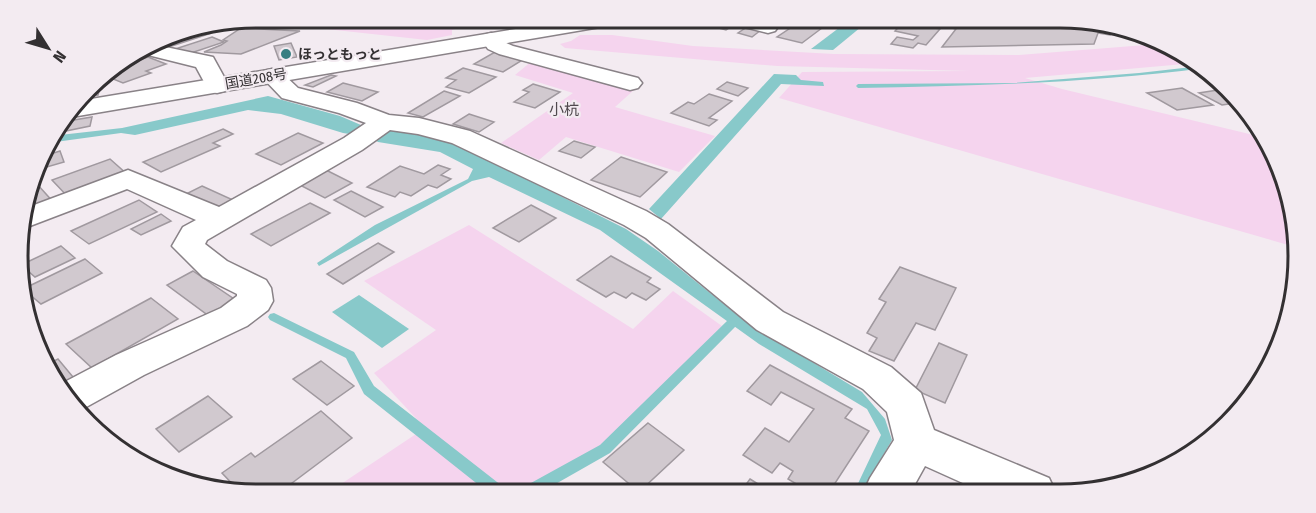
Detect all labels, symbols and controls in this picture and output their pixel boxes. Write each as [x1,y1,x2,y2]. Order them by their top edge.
north arrow [18,18,78,78]
place label: ほっともっと [298,46,382,63]
text: N [49,47,70,66]
marker: ほっともっと [279,47,293,61]
street label: 国道208号 [224,65,288,93]
district label: 小杭 [549,101,579,119]

